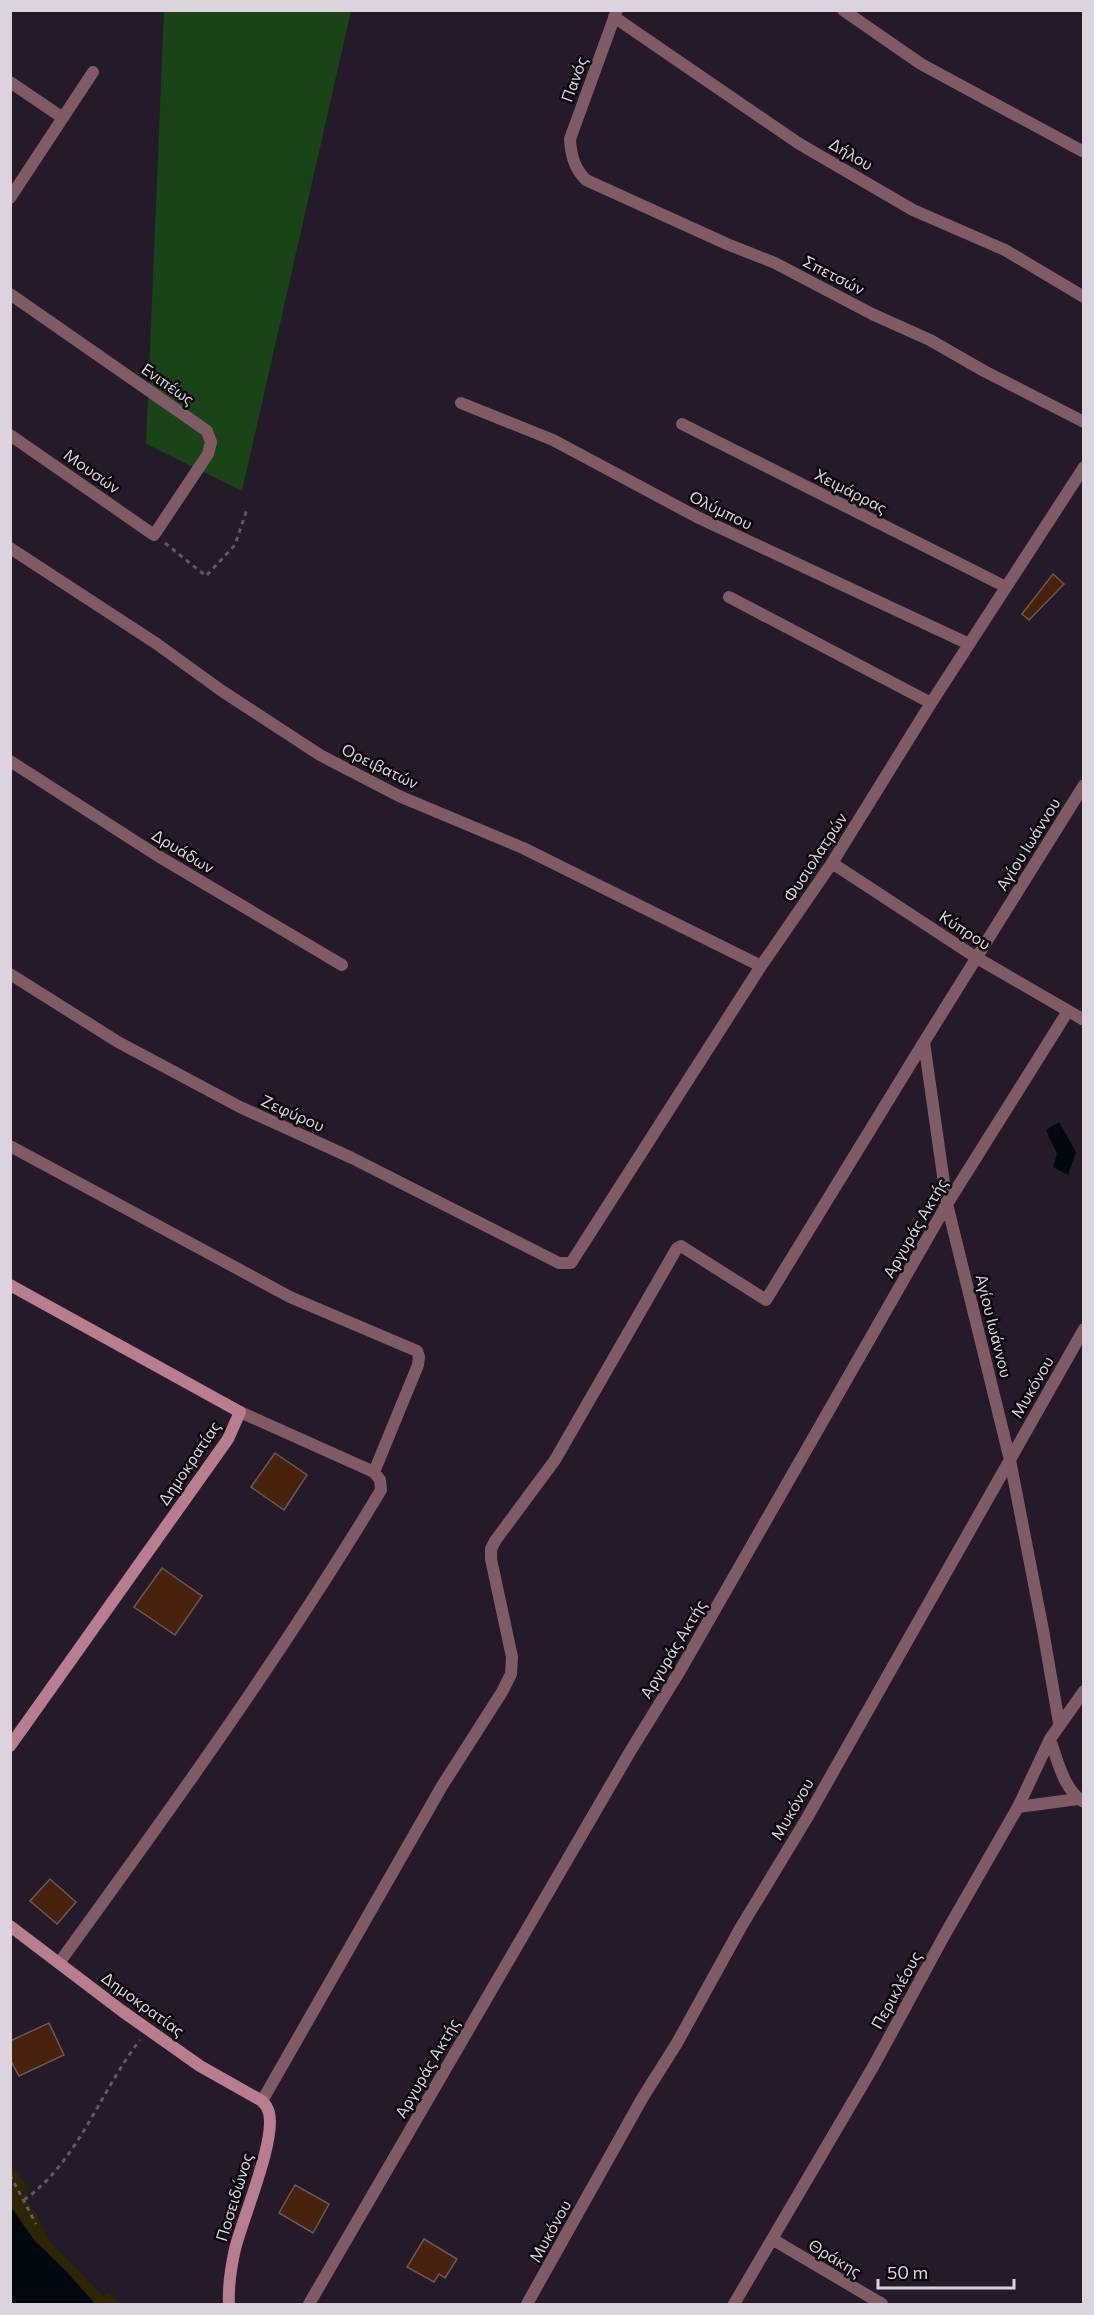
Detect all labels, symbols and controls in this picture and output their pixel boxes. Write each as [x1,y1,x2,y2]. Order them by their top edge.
street label: Πανός [557,53,591,104]
street label: Δήλου [826,133,877,174]
street label: Σπετσών [801,251,868,298]
street label: Ενιπέως [138,359,198,409]
street label: Μουσών [61,444,124,497]
street label: Χειμάρρας [812,464,891,517]
street label: Ολύμπου [687,486,756,533]
street label: Ορειβατών [339,739,421,792]
street label: Αγίου Ιωάννου [991,794,1064,894]
street label: Φυσιολατρών [779,809,850,905]
street label: Δρυάδων [149,825,218,877]
street label: Κύπρου [936,906,994,953]
street label: Ζεφύρου [259,1090,328,1135]
street label: Αργυράς Ακτής [878,1174,951,1281]
street label: Αγίου Ιωάννου [972,1272,1017,1380]
street label: Μυκόνου [1006,1352,1057,1421]
street label: Δημοκρατίας [153,1417,224,1508]
street label: Αργυράς Ακτής [636,1596,710,1702]
street label: Μυκόνου [766,1774,817,1843]
street label: Περικλέους [866,1948,925,2032]
street label: Δημοκρατίας [98,1967,188,2040]
street label: Αργυράς Ακτής [390,2014,463,2121]
street label: Ποσειδώνος [211,2150,256,2243]
street label: Μυκόνου [525,2196,574,2265]
street label: Θράκης [805,2234,865,2281]
scale bar [878,2252,1014,2290]
text: 50 m [887,2261,928,2283]

